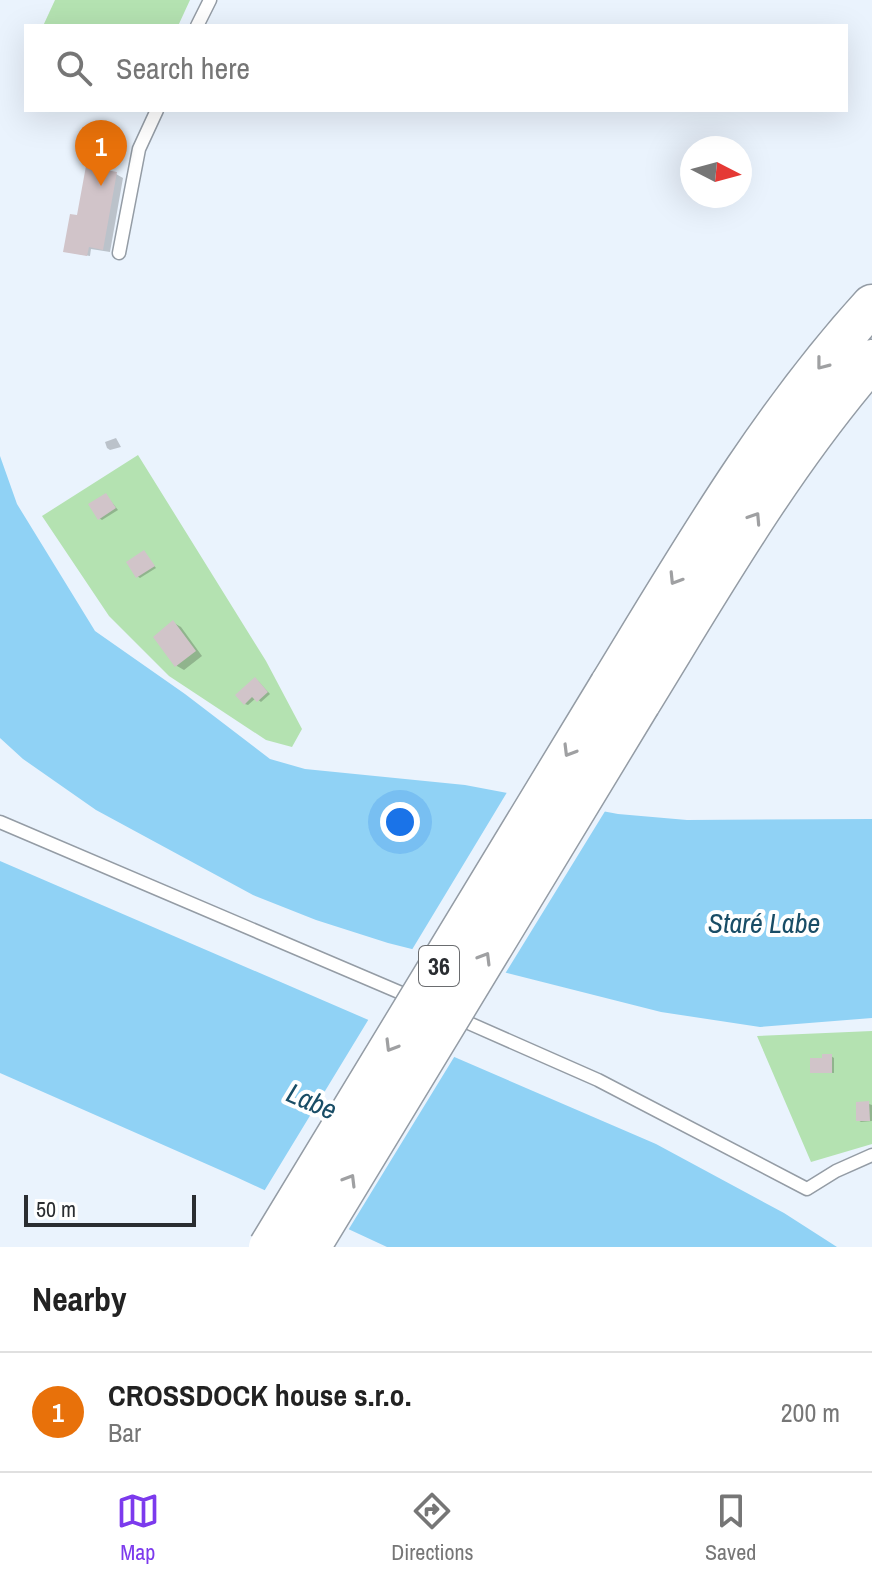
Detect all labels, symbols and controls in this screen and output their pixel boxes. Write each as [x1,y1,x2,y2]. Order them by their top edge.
search box [24,24,848,112]
icon: search [52,46,96,90]
text: Search here [116,48,250,88]
pin: 1 [75,120,127,186]
north arrow [680,136,752,208]
one-way arrow [817,355,831,370]
one-way arrow [745,512,760,526]
one-way arrow [670,570,685,584]
one-way arrow [563,742,579,757]
your location [380,802,420,842]
water label: Staré Labe [708,904,820,942]
road number: 36 [419,946,459,986]
one-way arrow [475,952,491,967]
one-way arrow [385,1037,401,1052]
water label: Labe [281,1074,343,1128]
one-way arrow [340,1174,356,1189]
scale bar [24,1191,196,1227]
text: 50 m [36,1194,76,1224]
text: Nearby [32,1276,127,1322]
text: CROSSDOCK house s.r.o. [108,1375,411,1415]
text: 1 [52,1395,64,1430]
text: 200 m [781,1395,840,1430]
text: Bar [108,1415,141,1450]
tab: Map [116,1489,160,1567]
tab: Directions [391,1489,474,1567]
tab: Saved [705,1489,756,1567]

